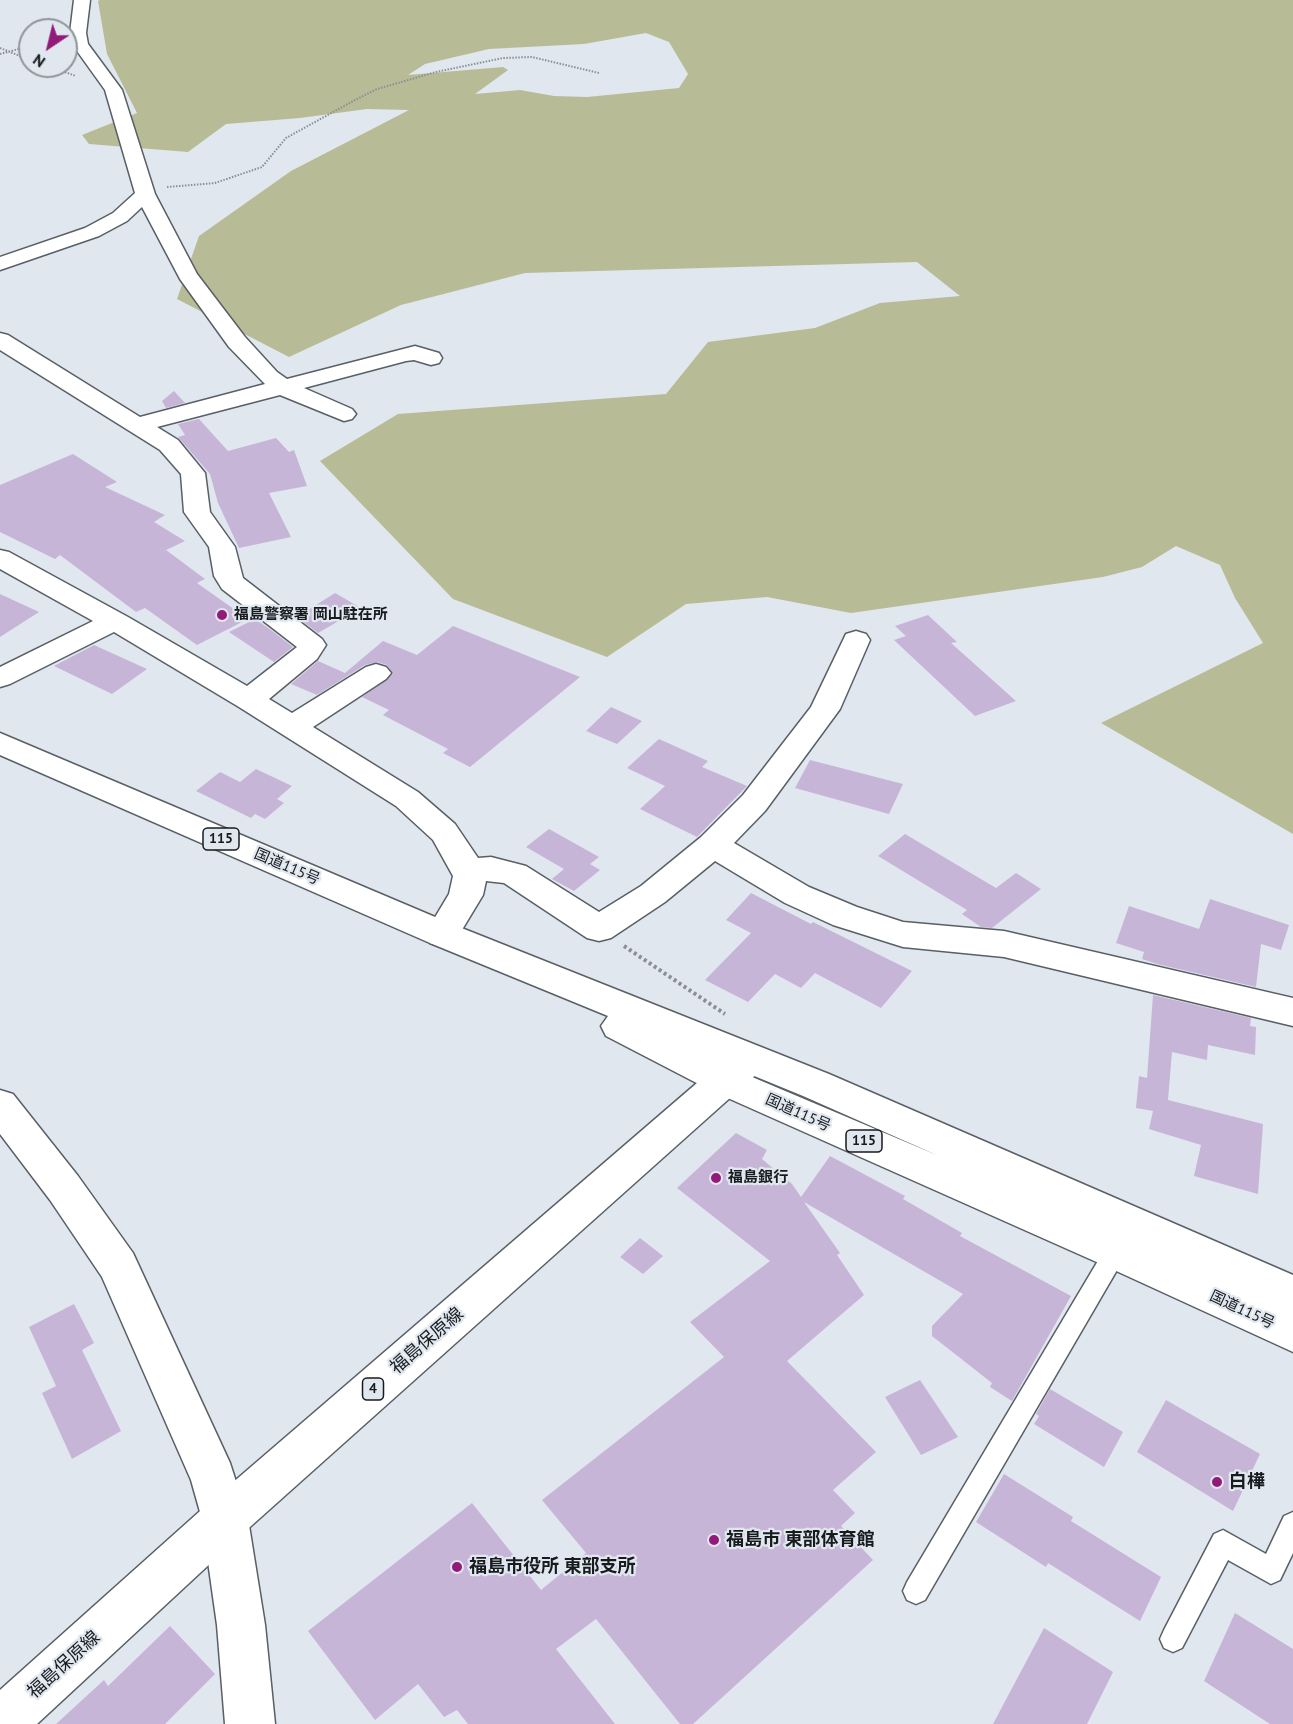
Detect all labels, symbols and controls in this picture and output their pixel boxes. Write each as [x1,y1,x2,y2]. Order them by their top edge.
north arrow [18,18,78,78]
text: N [29,50,49,72]
place label: 福島警察署 岡山駐在所 [234,606,388,624]
marker: 福島警察署 岡山駐在所 [215,608,229,622]
road number: 115 [203,828,239,850]
street label: 国道115号 [251,845,323,889]
street label: 国道115号 [763,1091,833,1135]
road number: 115 [846,1130,882,1152]
place label: 福島銀行 [728,1169,788,1187]
marker: 福島銀行 [709,1171,723,1185]
street label: 国道115号 [1207,1287,1277,1333]
street label: 福島保原線 [386,1303,468,1379]
road number: 4 [362,1378,384,1400]
place label: 白樺 [1229,1471,1265,1493]
marker: 白樺 [1210,1475,1224,1489]
place label: 福島市 東部体育館 [726,1529,875,1551]
marker: 福島市 東部体育館 [707,1533,721,1547]
place label: 福島市役所 東部支所 [469,1556,636,1578]
marker: 福島市役所 東部支所 [450,1560,464,1574]
street label: 福島保原線 [23,1627,105,1703]

